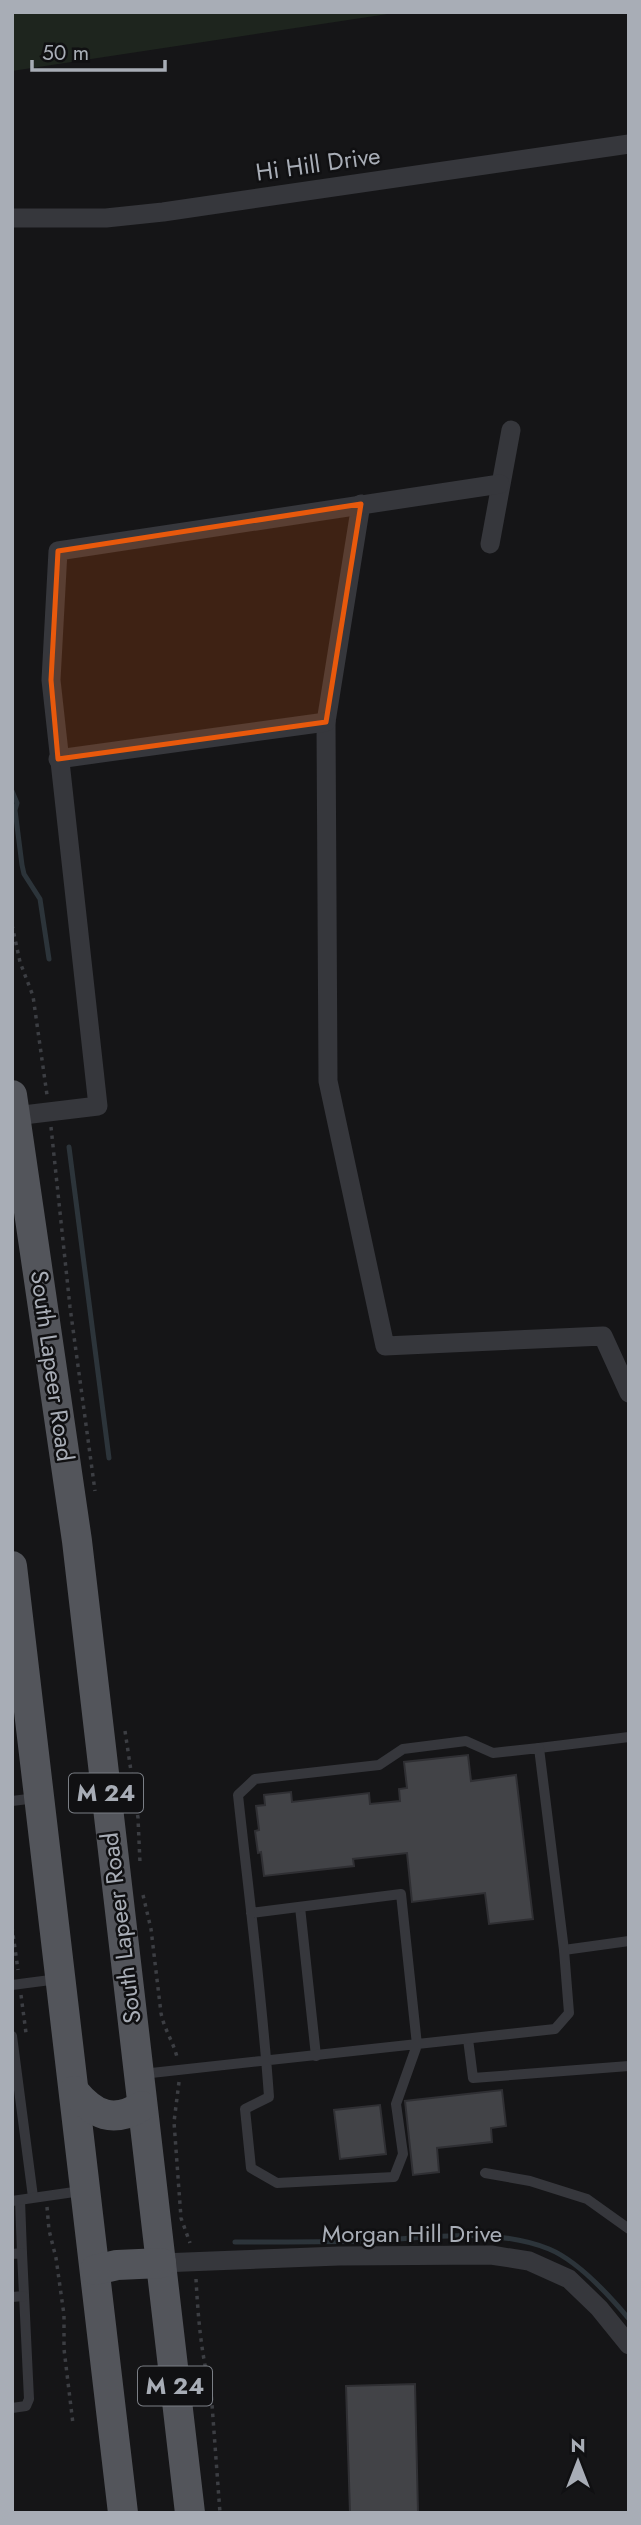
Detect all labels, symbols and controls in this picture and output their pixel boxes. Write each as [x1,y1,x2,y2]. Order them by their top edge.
scale bar [32,28,164,72]
text: 50 m [42,38,89,68]
street label: Hi Hill Drive [253,137,383,190]
street label: South Lapeer Road [22,1268,83,1464]
road number: M 24 [69,1774,143,1812]
street label: South Lapeer Road [91,1830,150,2026]
street label: Morgan Hill Drive [322,2216,502,2251]
road number: M 24 [138,2366,212,2406]
north arrow [543,2427,613,2497]
text: N [570,2432,586,2459]

